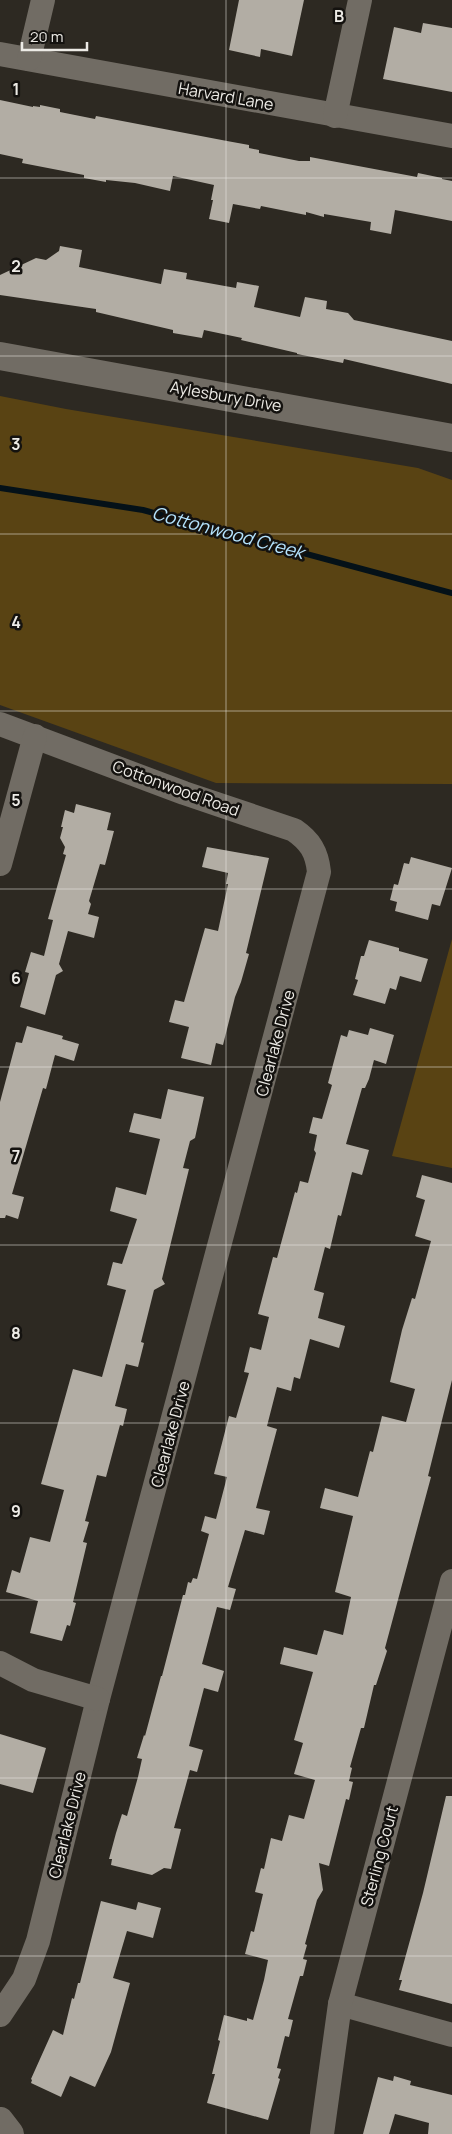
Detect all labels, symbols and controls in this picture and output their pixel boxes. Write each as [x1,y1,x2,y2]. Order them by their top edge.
text: B [334,5,344,27]
scale bar [22,20,88,52]
text: 20 m [30,26,63,47]
street label: Harvard Lane [177,77,275,115]
text: 1 [12,78,20,100]
text: 2 [11,255,21,277]
street label: Aylesbury Drive [168,375,284,417]
text: 3 [11,433,21,455]
water label: Cottonwood Creek [150,500,310,565]
text: 4 [11,611,21,633]
street label: Cottonwood Road [110,755,242,821]
text: 5 [11,789,21,811]
text: 6 [11,967,21,989]
street label: Clearlake Drive [250,987,300,1099]
text: 7 [12,1145,20,1167]
text: 8 [11,1322,21,1344]
street label: Clearlake Drive [145,1378,195,1490]
text: 9 [11,1500,21,1522]
street label: Clearlake Drive [43,1769,91,1881]
street label: Sterling Court [355,1803,403,1909]

